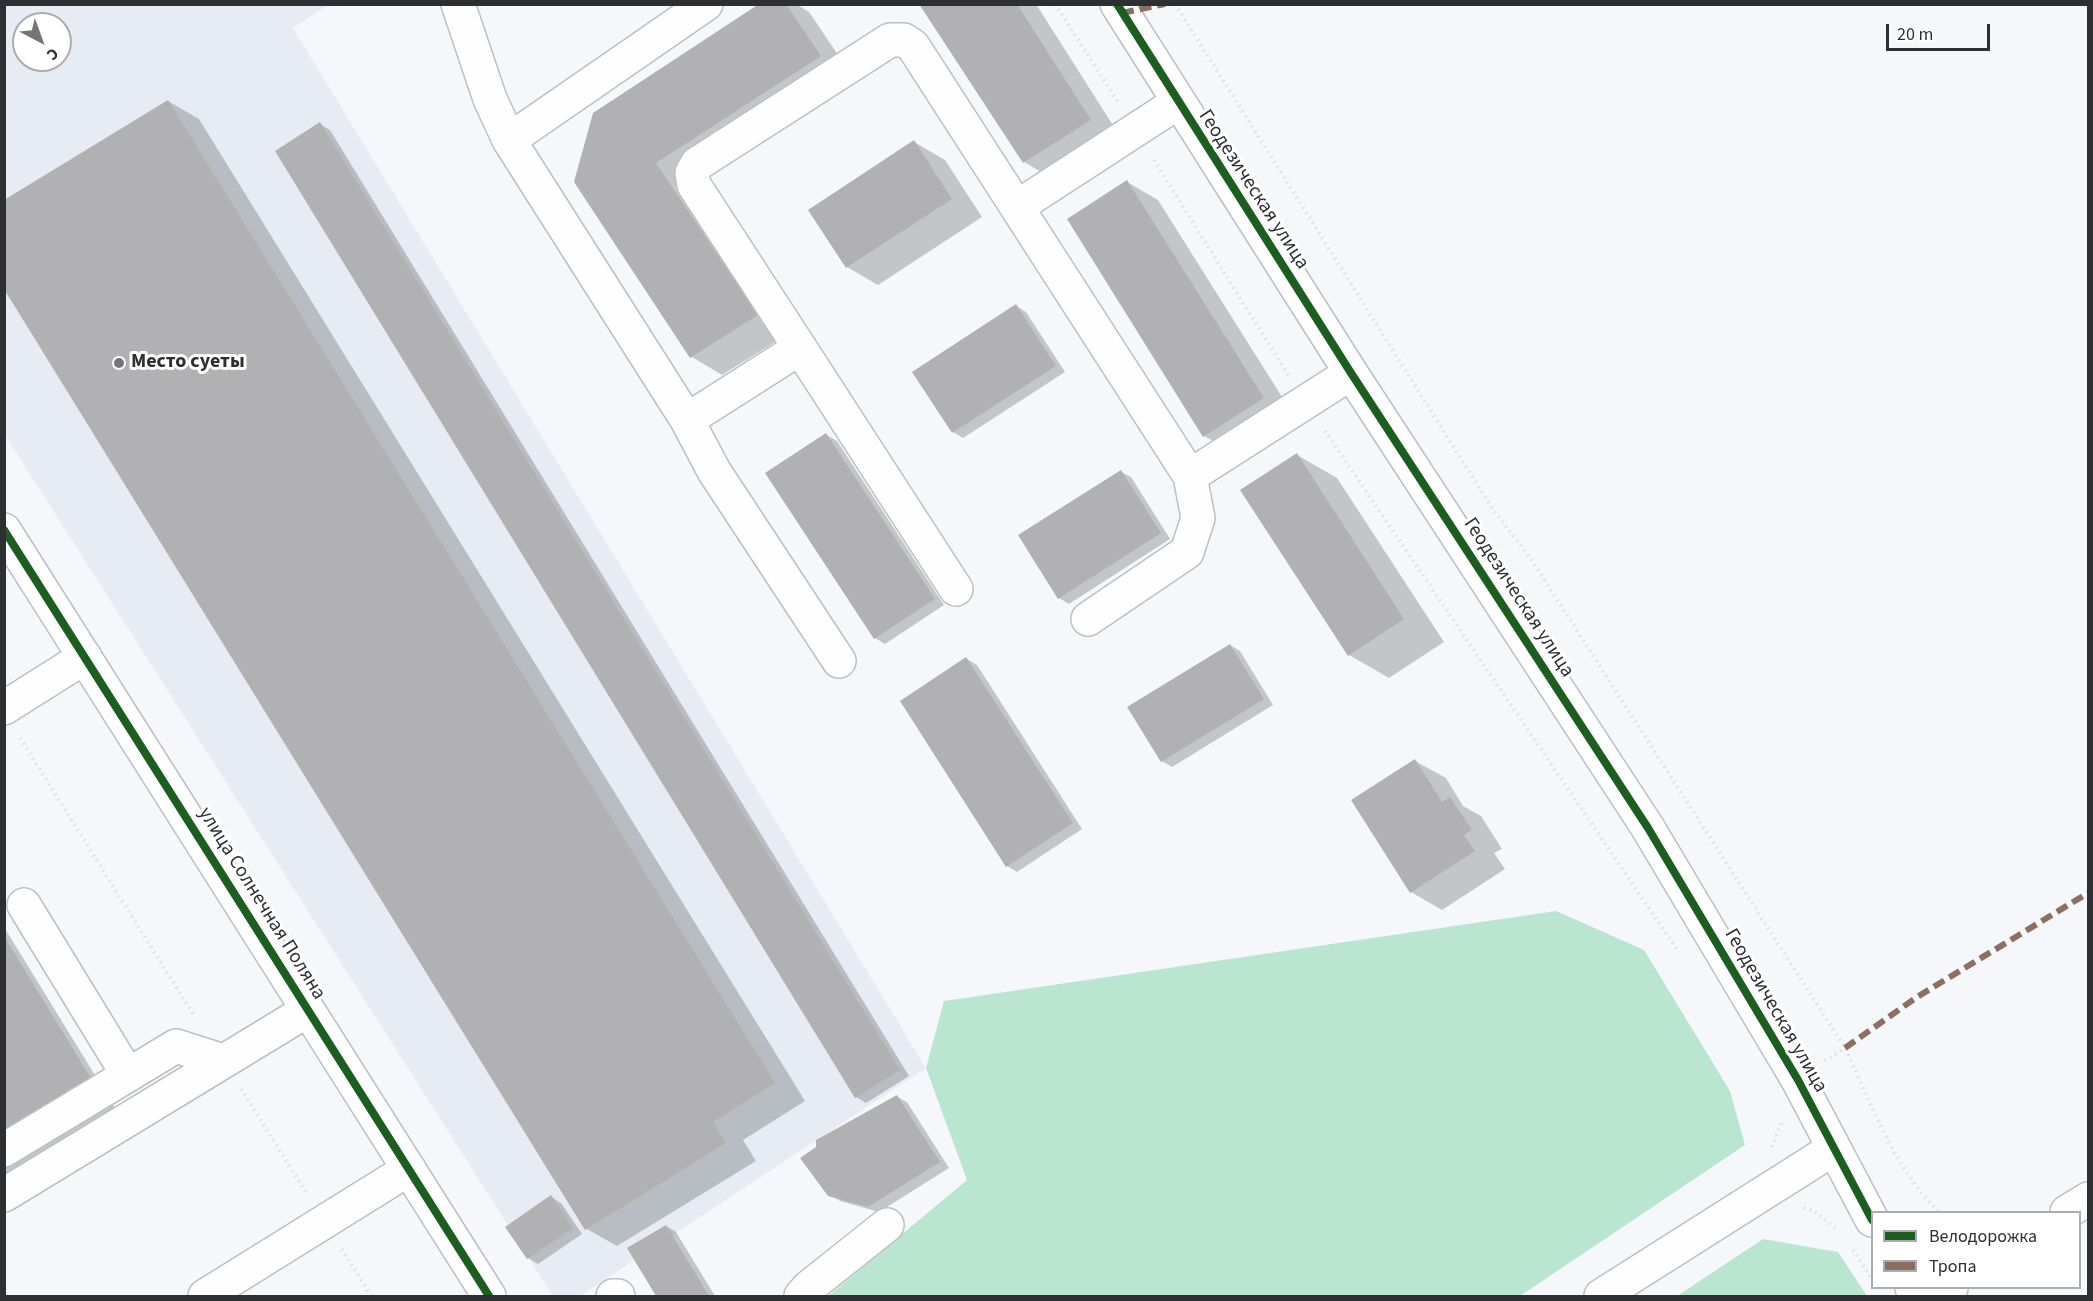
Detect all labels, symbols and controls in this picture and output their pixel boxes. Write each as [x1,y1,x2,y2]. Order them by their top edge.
north arrow [12,12,72,72]
scale bar [1889,12,1992,50]
text: 20 m [1897,22,1933,47]
text: С [42,43,63,65]
street label: Геодезическая улица [1192,106,1314,274]
place label: Место суеты [131,351,245,375]
marker: Место суеты [112,356,126,370]
street label: Геодезическая улица [1457,514,1579,682]
street label: улица Солнечная Поляна [192,803,330,1005]
street label: Геодезическая улица [1718,925,1832,1097]
legend [1871,1211,2081,1289]
text: Велодорожка [1929,1224,2037,1249]
text: Тропа [1929,1254,1977,1279]

